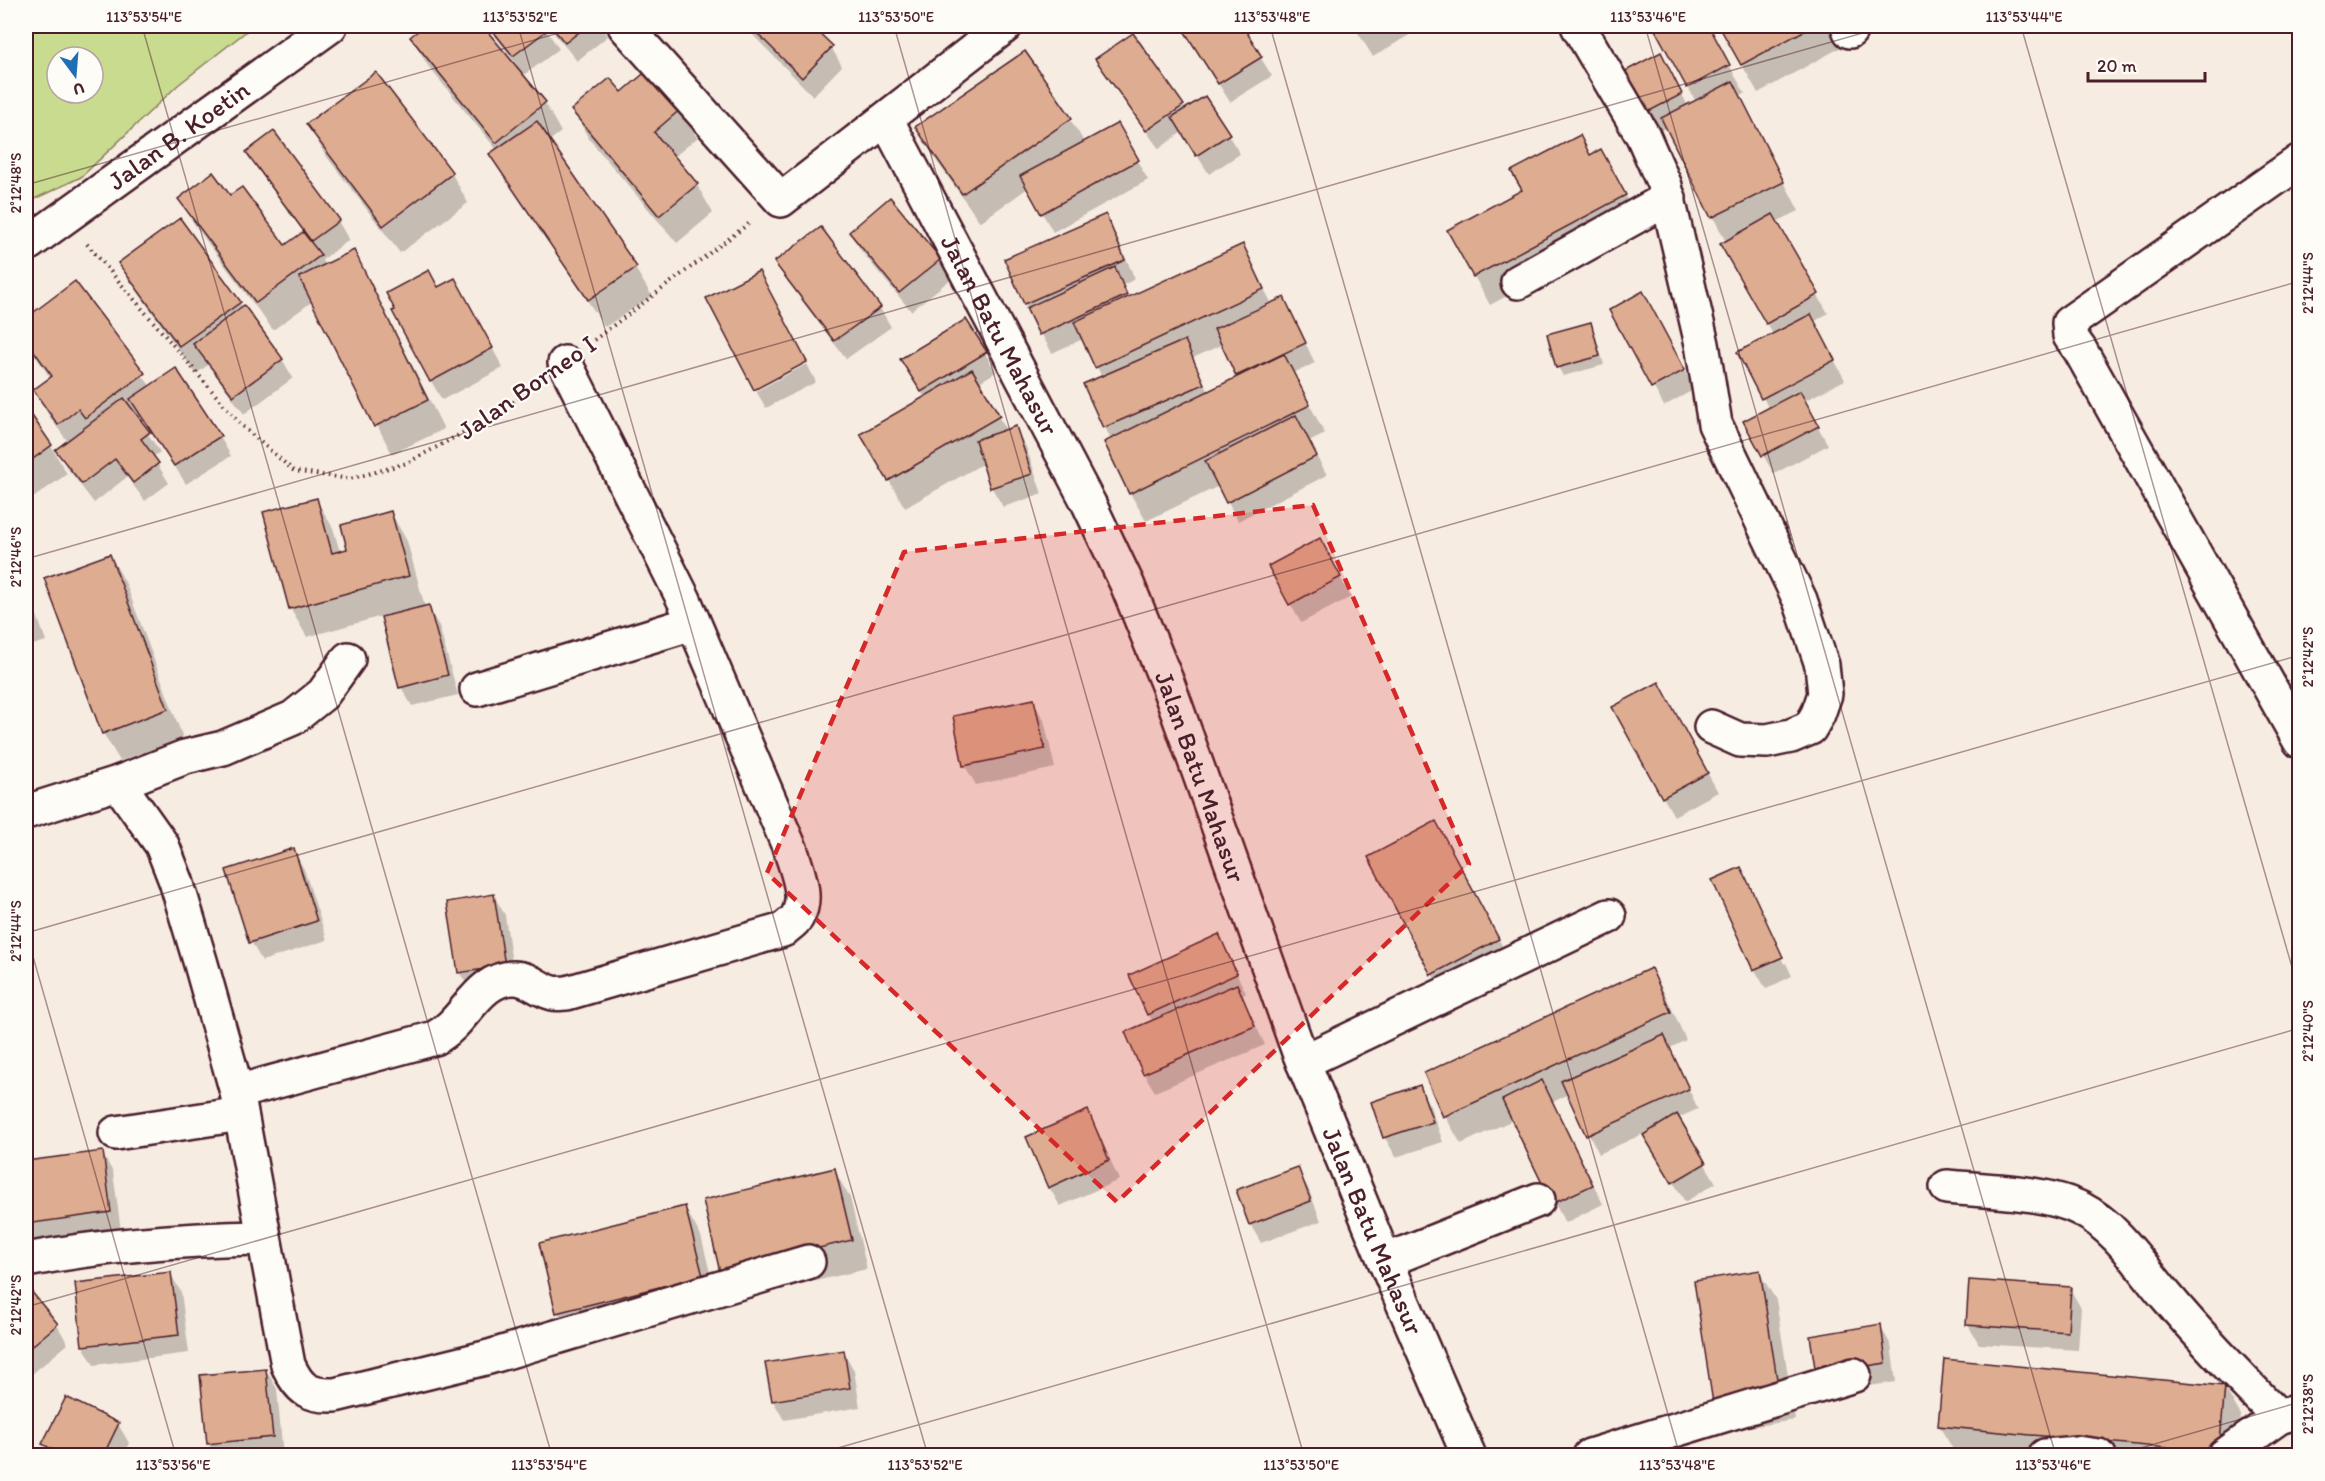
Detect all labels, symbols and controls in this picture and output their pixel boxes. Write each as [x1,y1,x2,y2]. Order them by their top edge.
text: 113°53'54"E [106,8,182,26]
text: 113°53'52"E [483,8,557,26]
text: 113°53'50"E [858,8,934,26]
text: 113°53'48"E [1234,8,1310,26]
text: 113°53'46"E [1610,8,1686,26]
text: 113°53'44"E [1985,8,2063,26]
north arrow [45,45,105,105]
scale bar [2088,45,2205,83]
text: 20 m [2097,55,2137,77]
street label: Jalan B. Koetin [102,73,256,197]
text: U [71,78,87,100]
text: 2°12'48"S [7,152,25,214]
street label: Jalan Batu Mahasur [934,229,1066,441]
text: 2°12'44"S [2299,252,2317,314]
street label: Jalan Borneo I [452,328,602,446]
text: 2°12'46"S [7,527,25,587]
text: 2°12'42"S [2299,627,2317,687]
street label: Jalan Batu Mahasur [1148,666,1253,887]
text: 2°12'44"S [7,900,25,962]
text: 2°12'40"S [2299,1000,2317,1062]
street label: Jalan Batu Mahasur [1315,1122,1431,1340]
text: 2°12'42"S [7,1275,25,1335]
text: 2°12'38"S [2299,1374,2317,1434]
text: 113°53'56"E [136,1456,210,1474]
text: 113°53'54"E [511,1456,587,1474]
text: 113°53'52"E [888,1456,962,1474]
text: 113°53'50"E [1263,1456,1339,1474]
text: 113°53'48"E [1639,1456,1715,1474]
text: 113°53'46"E [2015,1456,2091,1474]

